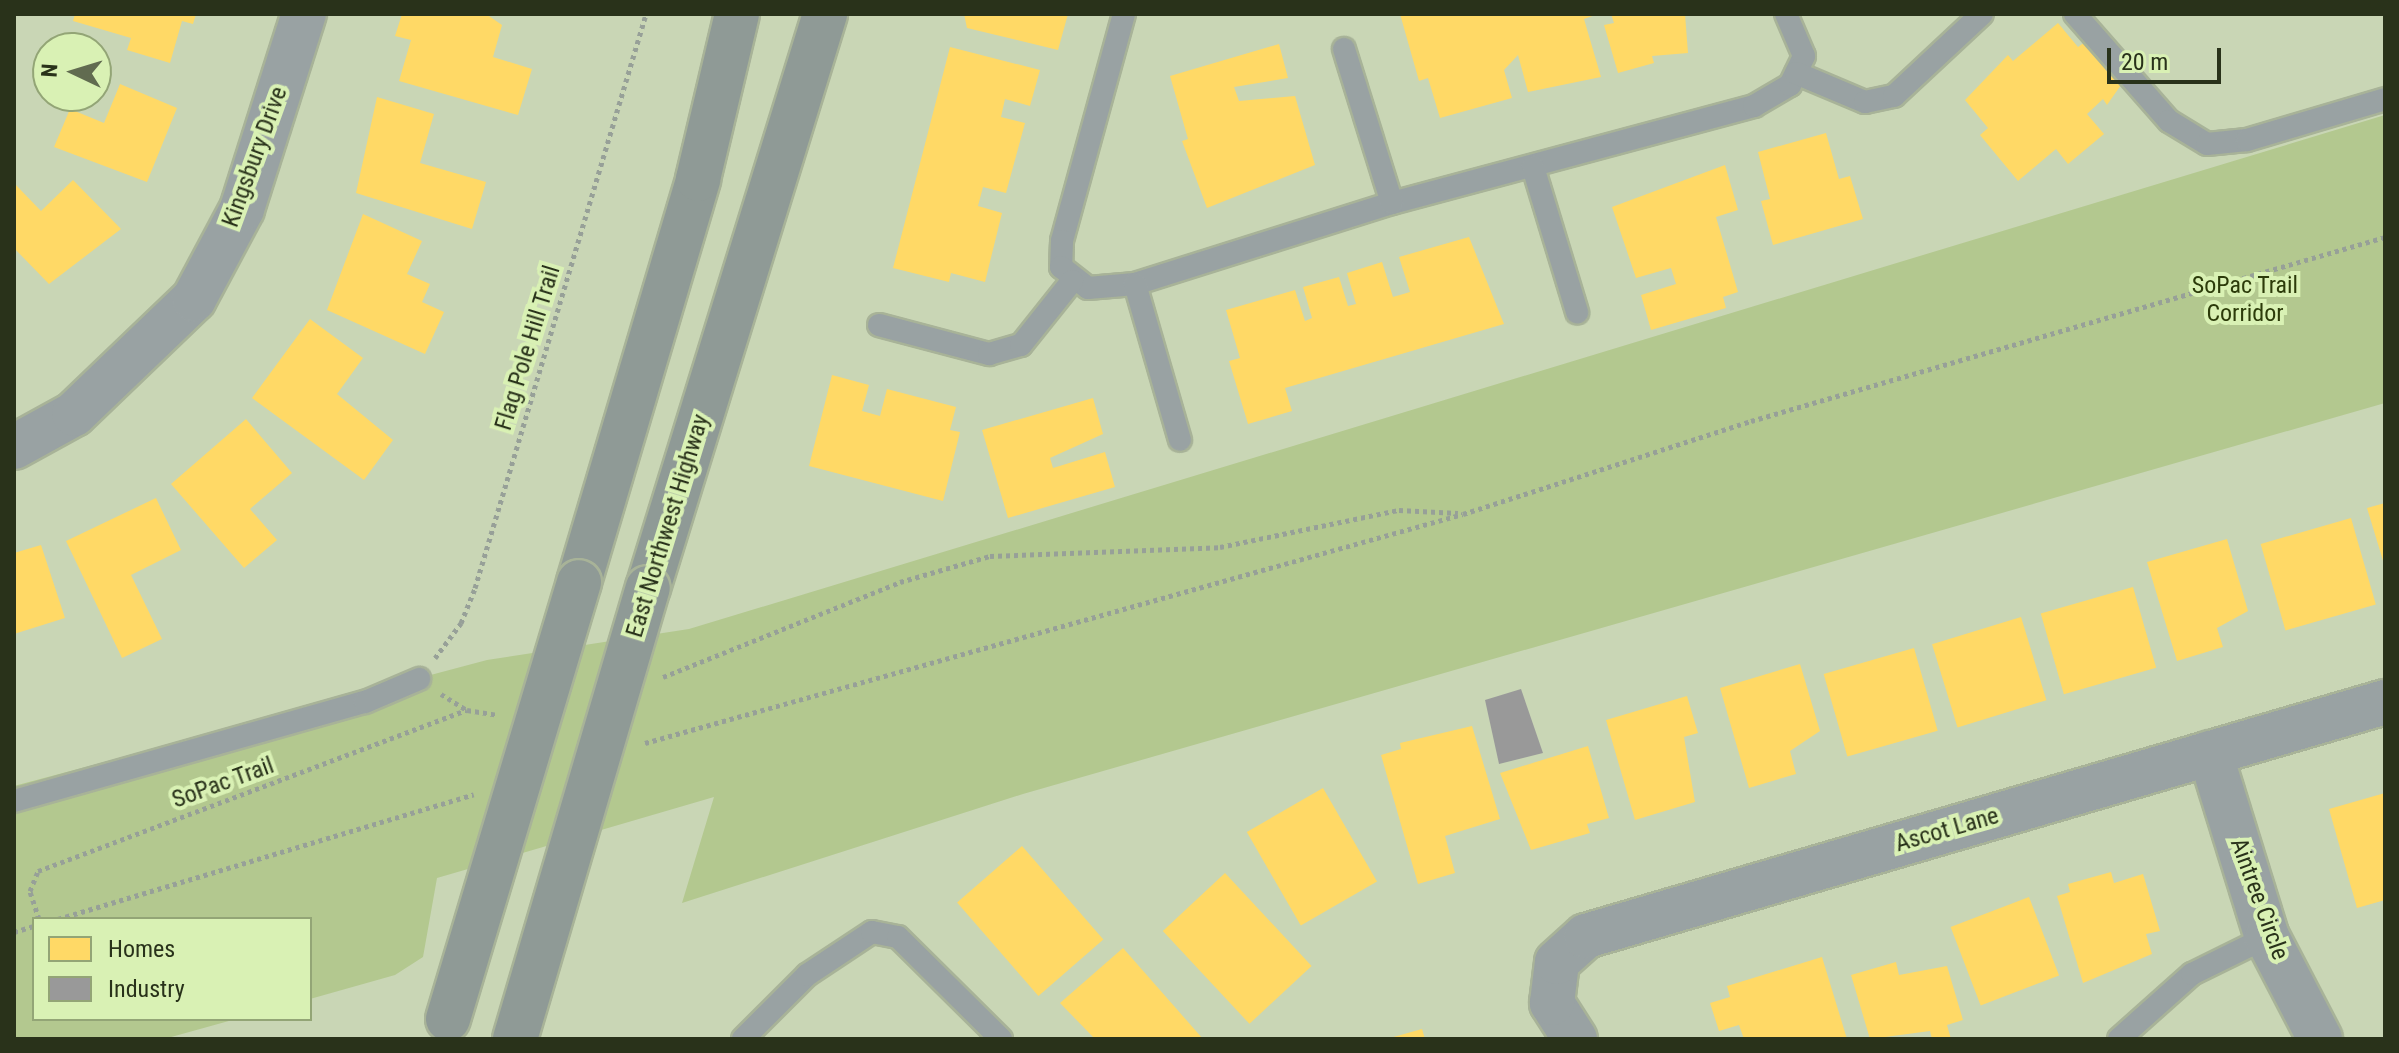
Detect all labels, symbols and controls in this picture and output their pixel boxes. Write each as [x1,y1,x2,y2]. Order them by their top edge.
north arrow [32,32,112,112]
scale bar [2111,32,2225,82]
text: 20 m [2121,48,2168,76]
text: N [37,63,62,78]
street label: Kingsbury Drive [216,83,294,231]
street label: Flag Pole Hill Trail [489,262,567,434]
park label: SoPac Trail Corridor [2192,272,2298,328]
street label: East Northwest Highway [620,411,716,641]
street label: SoPac Trail [168,751,278,815]
street label: Ascot Lane [1892,802,2002,858]
street label: Aintree Circle [2224,834,2294,964]
legend [32,917,312,1021]
text: Homes [108,935,175,963]
text: Industry [108,975,185,1003]

